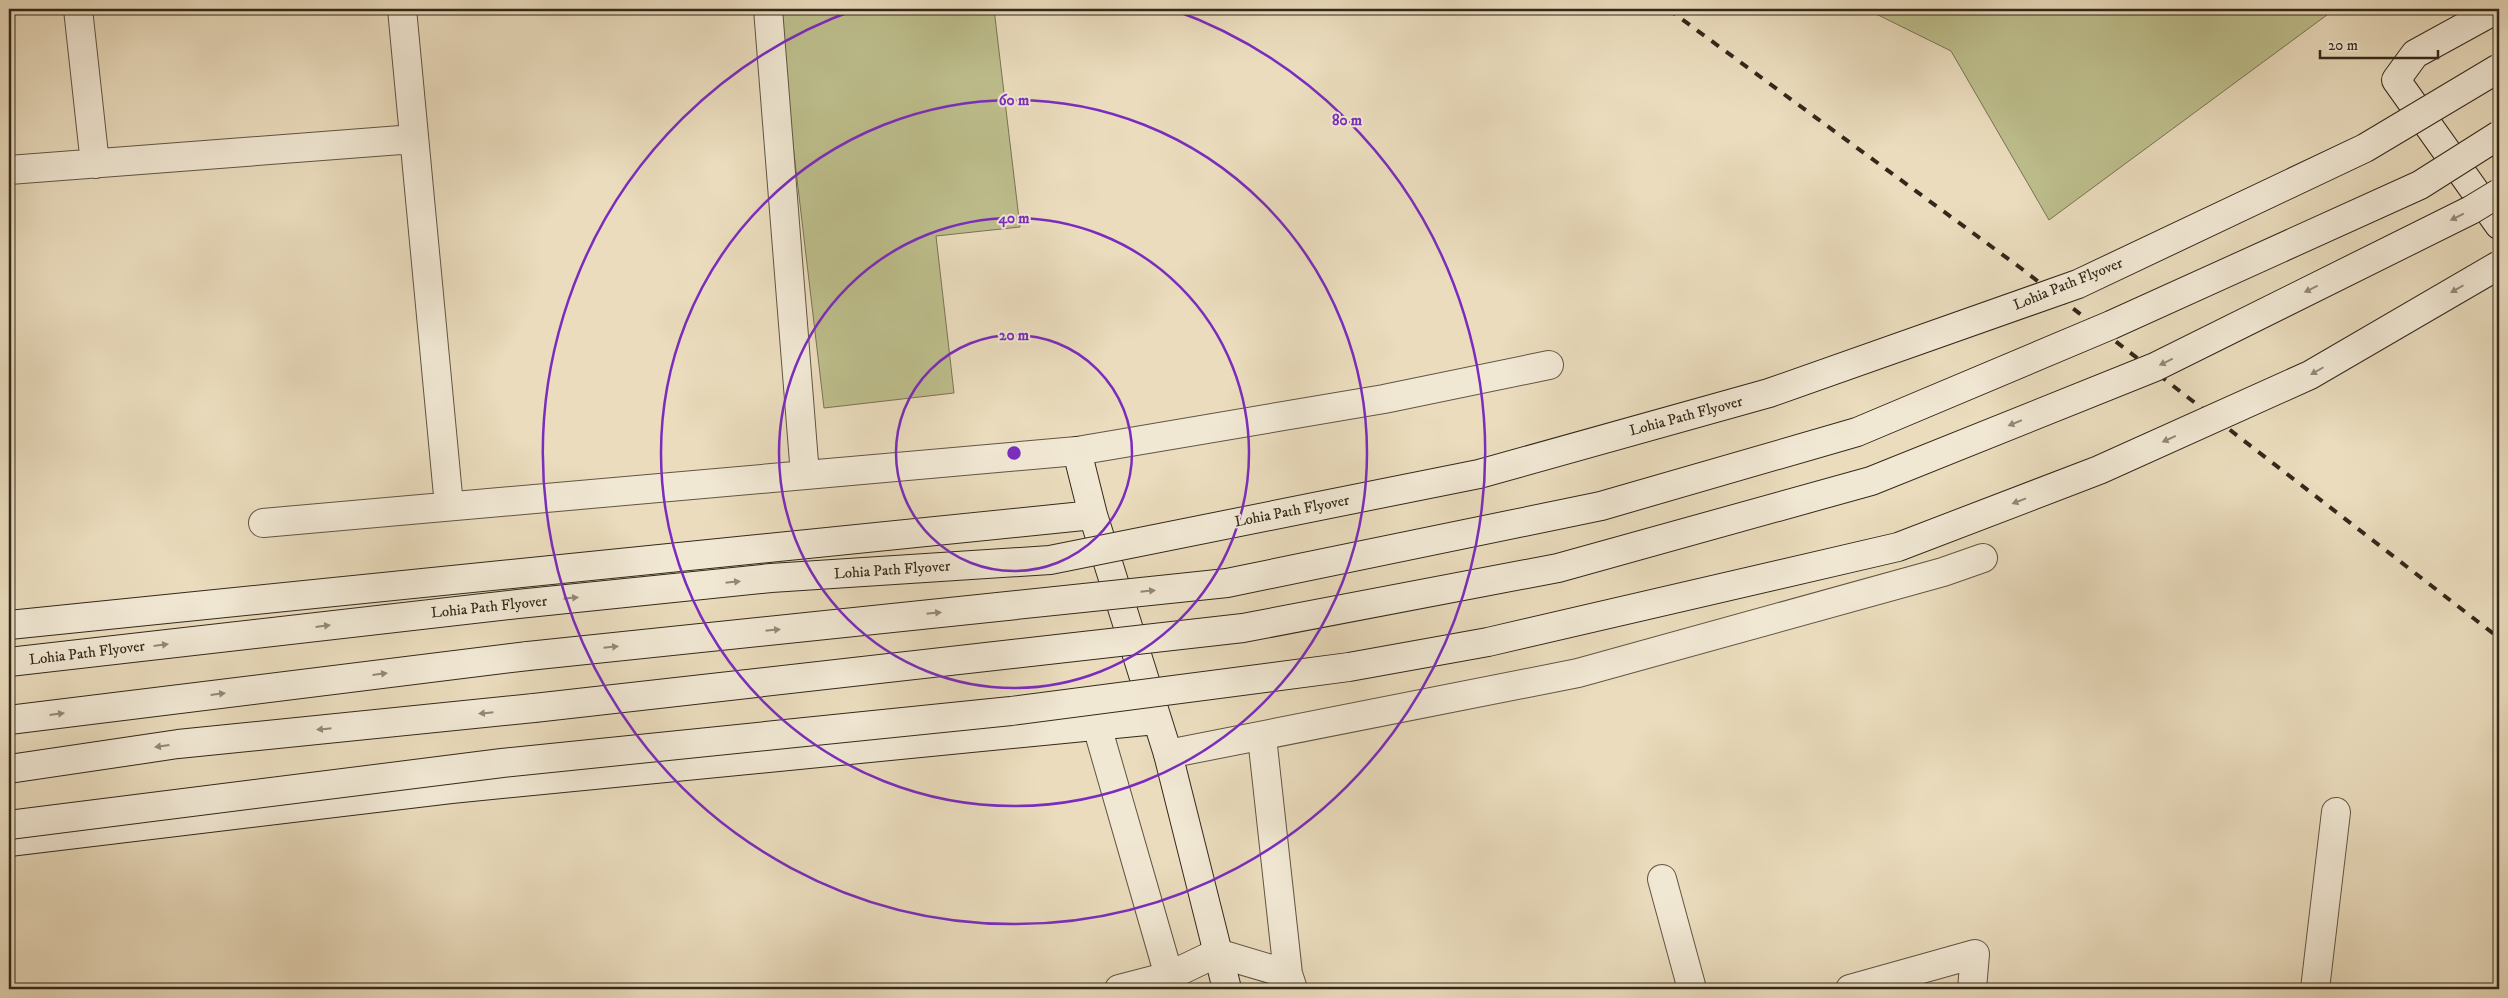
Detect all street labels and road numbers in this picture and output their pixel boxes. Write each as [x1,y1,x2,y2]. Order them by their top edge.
street label: Lohia Path Flyover [2010,253,2126,315]
street label: Lohia Path Flyover [1627,392,1745,440]
street label: Lohia Path Flyover [1233,490,1351,531]
street label: Lohia Path Flyover [833,556,951,584]
street label: Lohia Path Flyover [430,591,548,623]
street label: Lohia Path Flyover [28,636,146,670]

